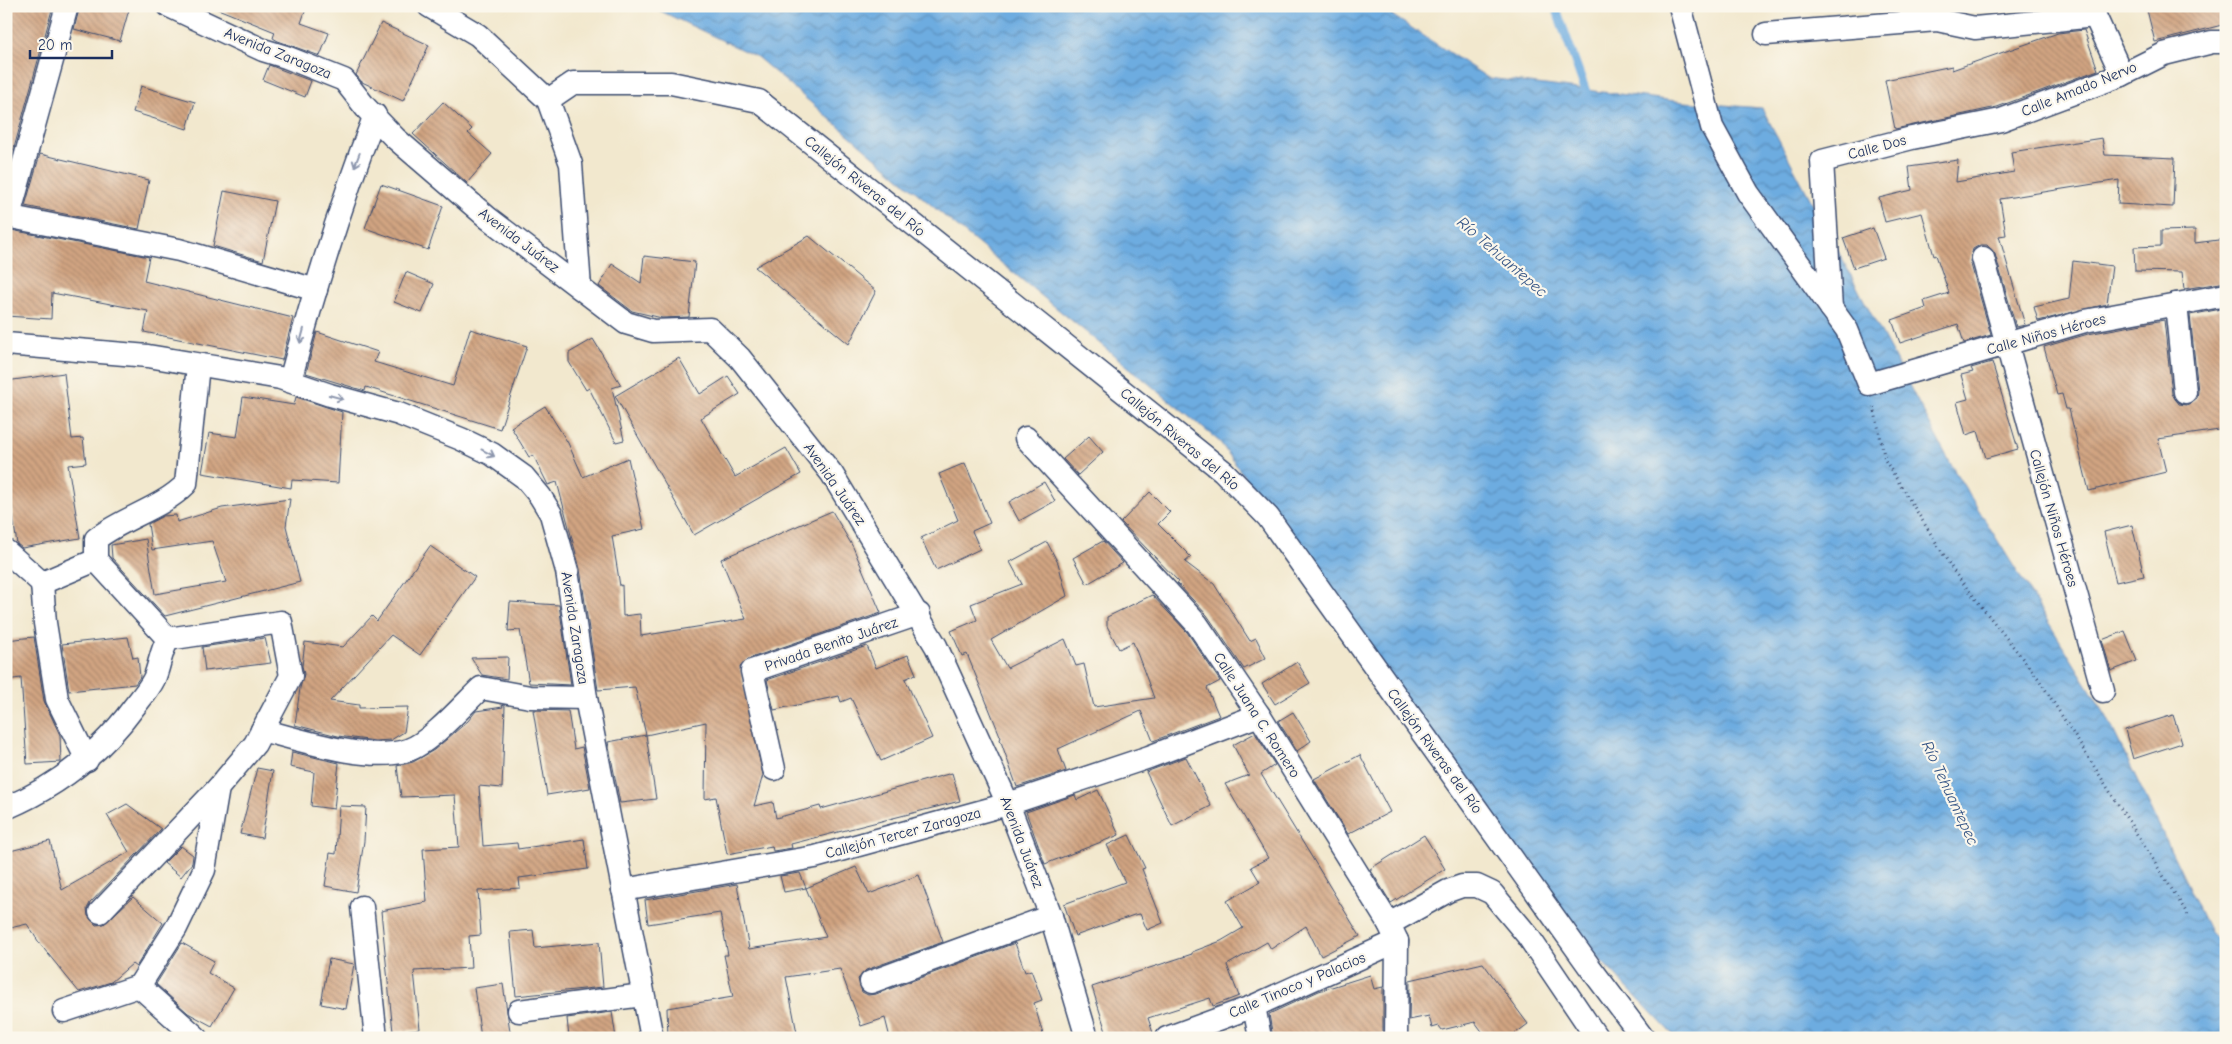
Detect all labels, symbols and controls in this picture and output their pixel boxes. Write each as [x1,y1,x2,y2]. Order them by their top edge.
street label: Avenida Zaragoza [222,23,334,83]
scale bar [30,28,112,60]
text: 20 m [38,36,72,54]
street label: Calle Amado Nervo [2019,58,2139,120]
street label: Calle Dos [1846,131,1908,163]
street label: Callejón Riveras del Río [801,132,929,240]
one-way arrow [352,152,361,167]
street label: Avenida Juárez [475,204,563,277]
water label: Río Tehuantepec [1453,213,1551,301]
street label: Calle Niños Héroes [1985,309,2107,359]
one-way arrow [297,327,307,343]
street label: Callejón Riveras del Río [1117,384,1243,494]
one-way arrow [327,393,343,402]
street label: Avenida Juárez [800,439,870,529]
street label: Callejón Niños Héroes [2026,447,2082,589]
one-way arrow [480,449,495,458]
street label: Avenida Zaragoza [557,570,593,686]
street label: Privada Benito Juárez [762,613,900,675]
street label: Calle Juana C. Romero [1210,649,1304,781]
street label: Callejón Riveras del Río [1384,685,1487,817]
water label: Río Tehuantepec [1918,738,1982,848]
street label: Avenida Juárez [996,794,1048,891]
street label: Callejón Tercer Zaragoza [823,804,983,862]
street label: Calle Tinoco y Palacios [1226,948,1368,1022]

